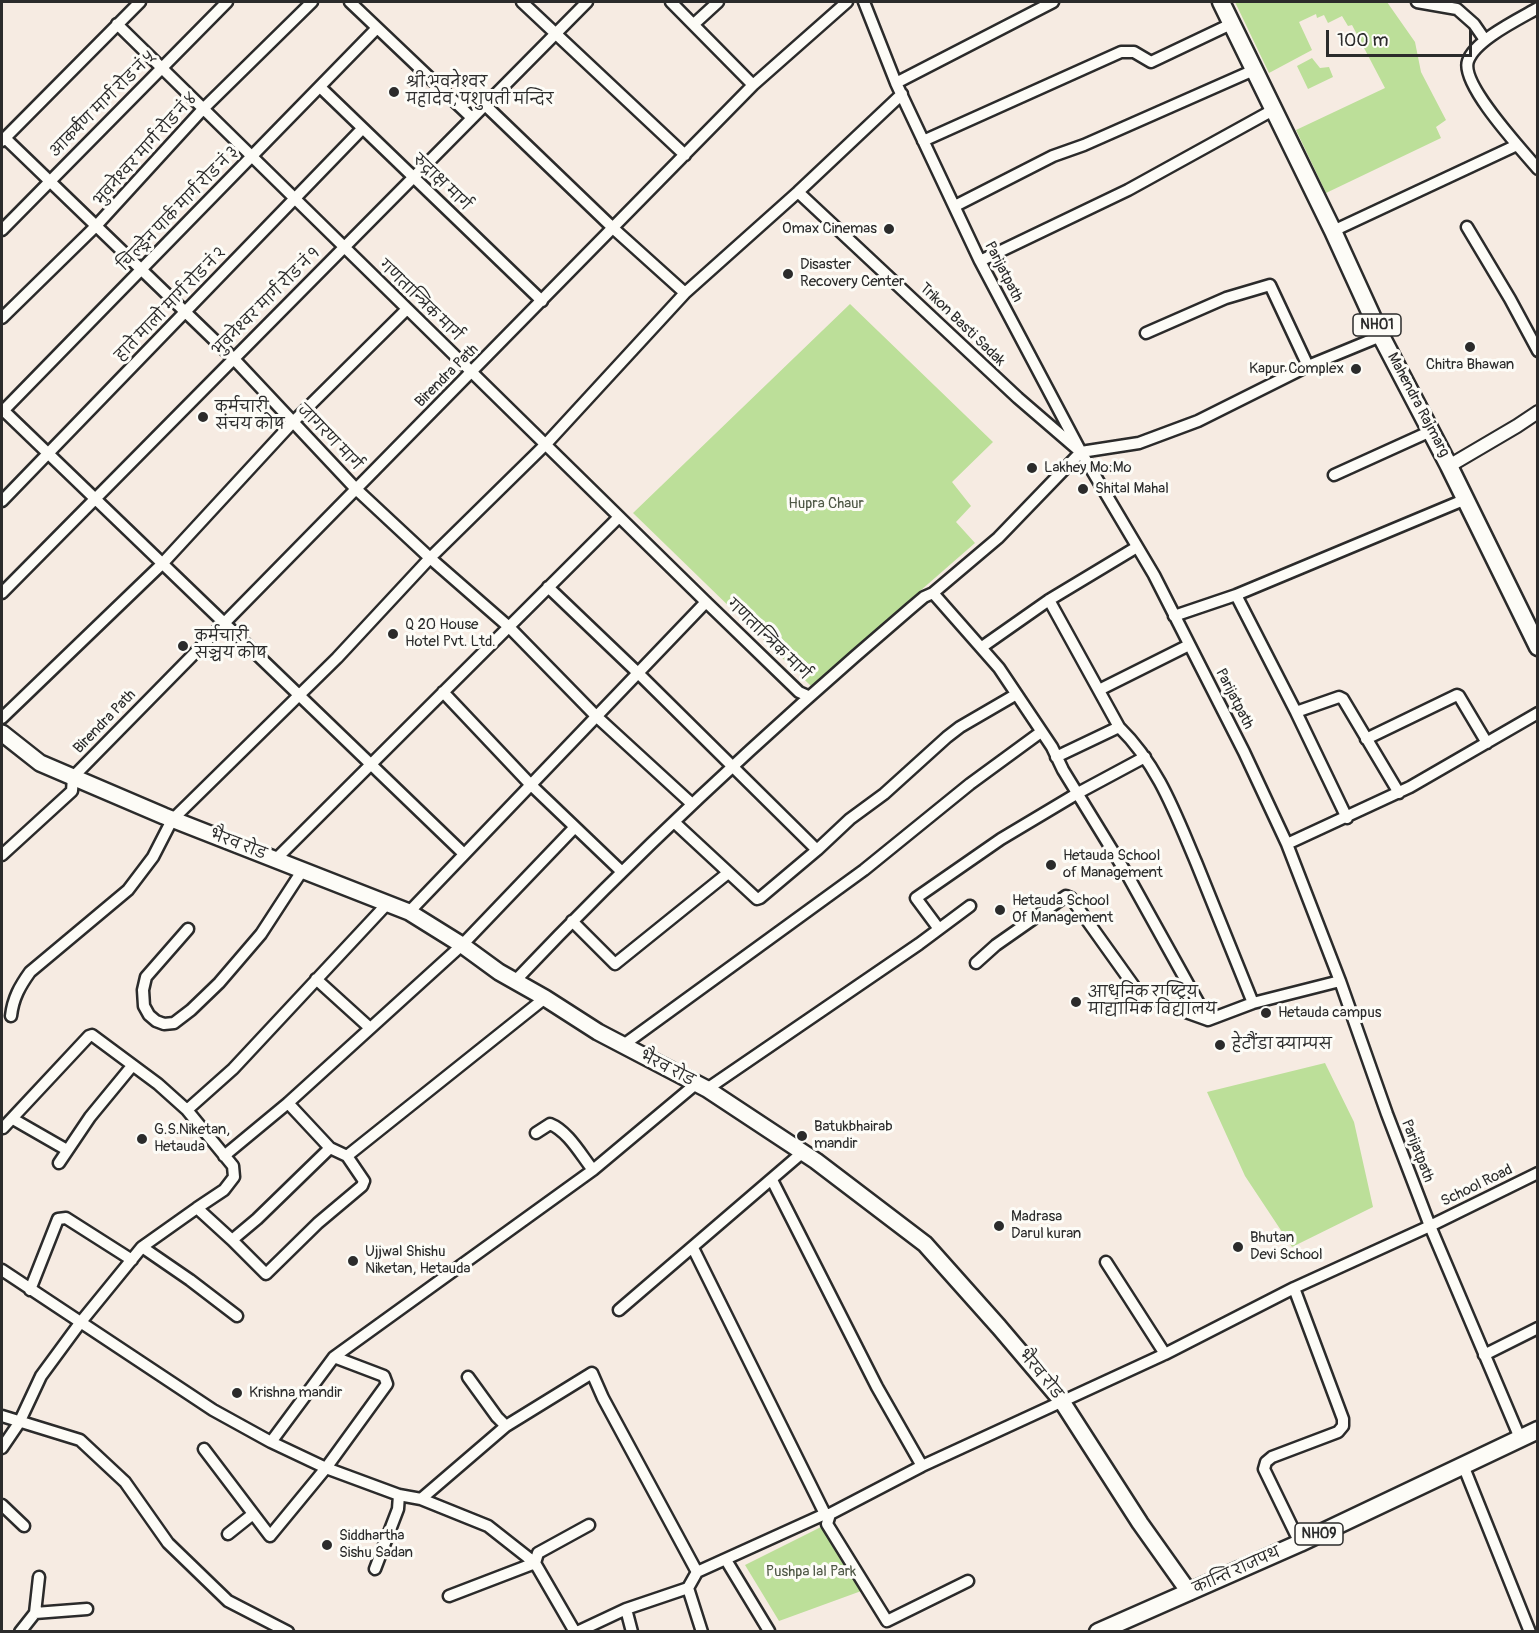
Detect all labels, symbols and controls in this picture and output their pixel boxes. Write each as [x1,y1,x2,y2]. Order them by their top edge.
scale bar [1329,18,1474,56]
text: 100 m [1337,29,1389,52]
street label: आकर्षण मार्ग रोड नं ५ [46,48,160,162]
place label: श्री भुवनेश्वर महादेव, पशुपती मन्दिर [406,74,553,109]
marker: श्री भुवनेश्वर महादेव, पशुपती मन्दिर [387,85,401,99]
street label: भुवनेश्वर मार्ग रोड नं ४ [91,90,201,210]
street label: चिल्ड्रेन पार्क मार्ग रोड नं ३ [115,143,243,275]
street label: रुद्राक्ष मार्ग [408,151,474,215]
place label: Omax Cinemas [782,220,877,238]
marker: Omax Cinemas [882,222,896,236]
street label: Parijatpath [980,239,1026,305]
street label: हाते मालो मार्ग रोड नं २ [112,245,230,365]
street label: भुवनेश्वर मार्ग रोड नं १ [210,245,324,359]
place label: Disaster Recovery Center [800,256,904,291]
street label: गणतान्त्रिक मार्ग [375,257,465,345]
marker: Disaster Recovery Center [781,267,795,281]
street label: Trikon Basti Sadak [915,280,1009,370]
road number: NH01 [1353,314,1401,336]
marker: Chitra Bhawan [1463,340,1477,354]
street label: Birendra Path [412,341,482,411]
street label: Mahendra Rajmarg [1383,350,1453,460]
place label: Chitra Bhawan [1426,356,1514,374]
place label: Kapur Complex [1249,360,1344,378]
marker: Kapur Complex [1349,362,1363,376]
place label: कर्मचारी संचय कोष [215,399,285,434]
street label: जागरण मार्ग [293,401,365,475]
marker: कर्मचारी संचय कोष [196,410,210,424]
place label: Lakhey Mo:Mo [1044,459,1131,477]
marker: Lakhey Mo:Mo [1025,461,1039,475]
place label: Shital Mahal [1095,480,1169,498]
marker: Shital Mahal [1076,482,1090,496]
park label: Hupra Chaur [788,495,864,513]
street label: गणतान्त्रिक मार्ग [723,596,813,684]
place label: Q 20 House Hotel Pvt. Ltd. [405,616,496,651]
marker: Q 20 House Hotel Pvt. Ltd. [386,627,400,641]
place label: कर्मचारी सञ्चय कोष [195,628,267,663]
marker: कर्मचारी सञ्चय कोष [176,639,190,653]
street label: Parijatpath [1211,666,1257,732]
street label: Birendra Path [70,686,140,758]
street label: भैरव रोड [207,826,269,864]
place label: Hetauda School of Management [1063,847,1163,882]
marker: Hetauda School of Management [1044,858,1058,872]
place label: Hetauda School Of Management [1012,892,1113,927]
marker: Hetauda School Of Management [993,903,1007,917]
place label: आधुनिक राष्ट्रिय माद्यामिक विद्यालय [1088,984,1217,1019]
marker: आधुनिक राष्ट्रिय माद्यामिक विद्यालय [1069,995,1083,1009]
place label: Hetauda campus [1278,1004,1381,1022]
marker: Hetauda campus [1259,1006,1273,1020]
place label: हेटौंडा क्याम्पस [1232,1036,1332,1054]
marker: हेटौंडा क्याम्पस [1213,1038,1227,1052]
street label: भैरव रोड [637,1048,697,1090]
street label: Parijatpath [1397,1117,1437,1185]
place label: Batukbhairab mandir [814,1118,893,1153]
place label: G.S.Niketan, Hetauda [154,1121,230,1156]
marker: Batukbhairab mandir [795,1129,809,1143]
marker: G.S.Niketan, Hetauda [135,1132,149,1146]
street label: School Road [1438,1161,1516,1211]
place label: Madrasa Darul kuran [1011,1208,1081,1243]
marker: Madrasa Darul kuran [992,1219,1006,1233]
place label: Bhutan Devi School [1250,1229,1323,1264]
marker: Bhutan Devi School [1231,1240,1245,1254]
place label: Ujjwal Shishu Niketan, Hetauda [365,1243,470,1278]
marker: Ujjwal Shishu Niketan, Hetauda [346,1254,360,1268]
street label: भैरव रोड [1014,1347,1066,1403]
place label: Krishna mandir [249,1384,342,1402]
marker: Krishna mandir [230,1386,244,1400]
road number: NH09 [1295,1523,1343,1545]
place label: Siddhartha Sishu Sadan [339,1527,413,1562]
marker: Siddhartha Sishu Sadan [320,1538,334,1552]
street label: कान्ति राजपथ [1191,1544,1283,1598]
park label: Pushpa lal Park [766,1563,856,1581]

